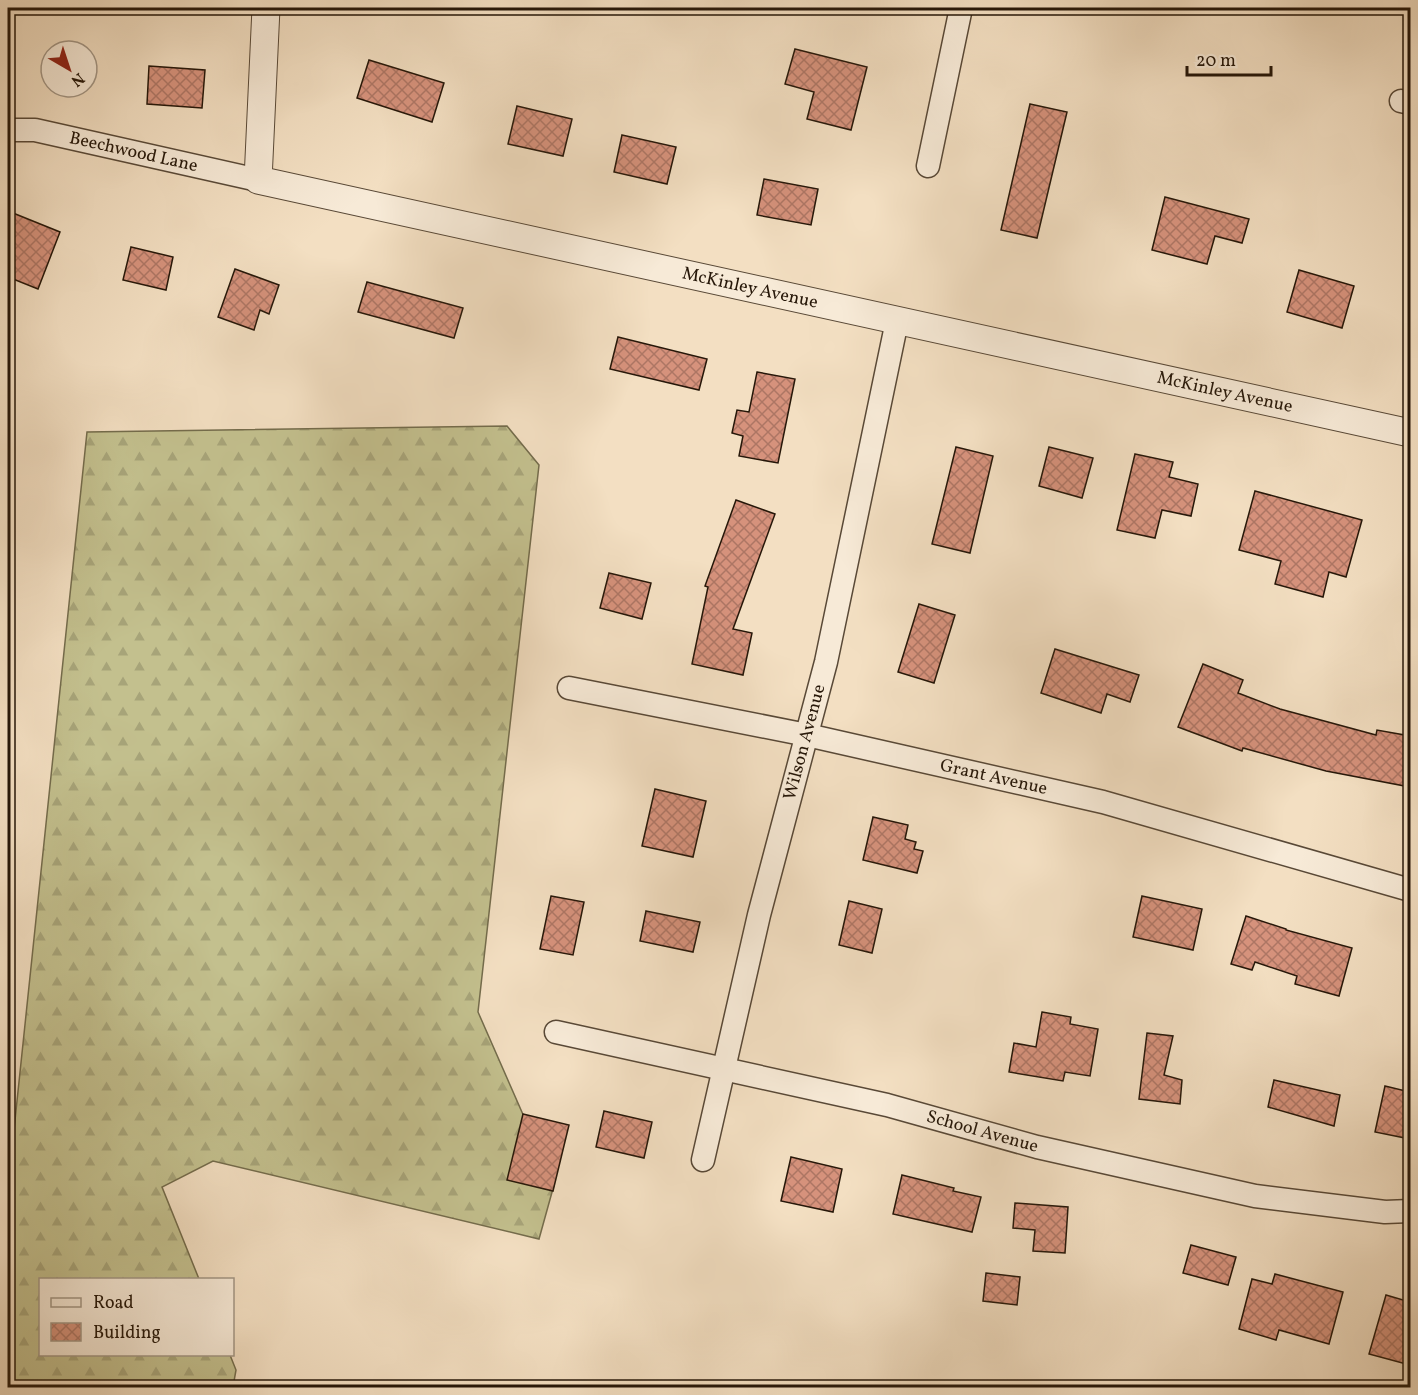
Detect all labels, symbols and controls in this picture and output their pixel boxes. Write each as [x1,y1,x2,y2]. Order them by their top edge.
north arrow [39,39,99,99]
scale bar [1187,39,1271,77]
text: 20 m [1196,49,1236,74]
text: N [65,67,89,92]
street label: Beechwood Lane [67,126,200,179]
street label: McKinley Avenue [680,261,820,315]
street label: McKinley Avenue [1155,365,1295,419]
street label: Wilson Avenue [777,682,832,803]
street label: Grant Avenue [938,753,1050,802]
street label: School Avenue [924,1104,1041,1159]
legend [39,1278,234,1356]
text: Road [93,1291,134,1316]
text: Building [93,1321,161,1346]

